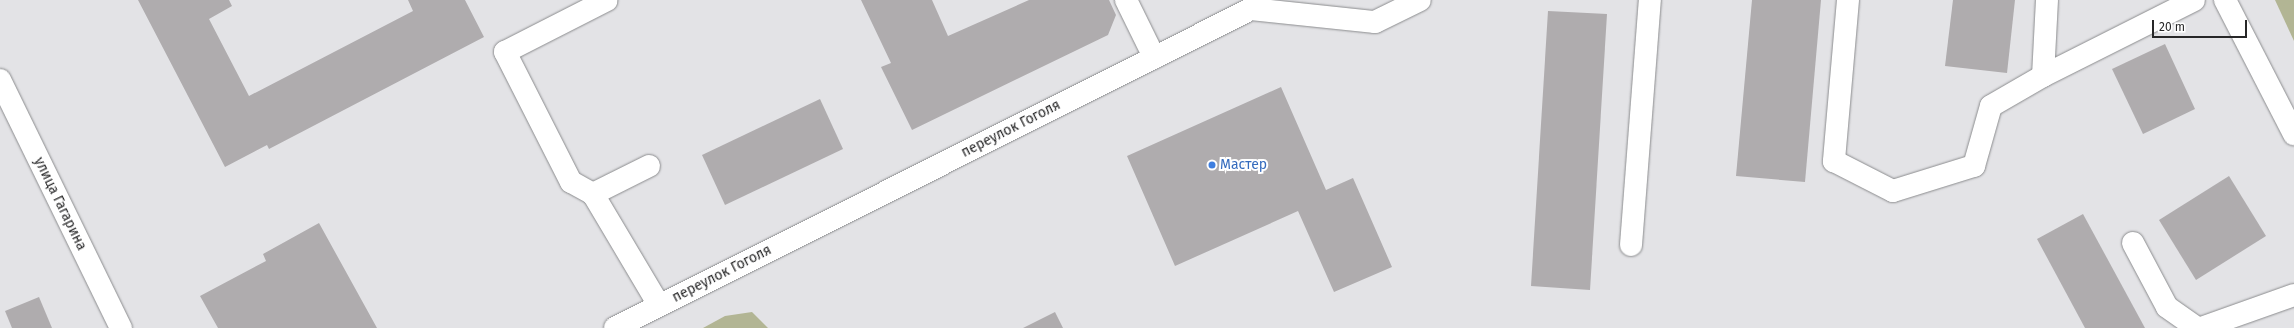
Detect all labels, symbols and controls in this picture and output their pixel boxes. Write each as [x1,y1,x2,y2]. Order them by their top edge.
scale bar [2154,12,2249,38]
text: 20 m [2159,20,2185,34]
street label: переулок Гоголя [959,97,1063,161]
street label: улица Гагарина [30,155,90,253]
place label: Мастер [1220,157,1267,173]
marker: Мастер [1207,160,1217,170]
street label: переулок Гоголя [670,242,774,306]

